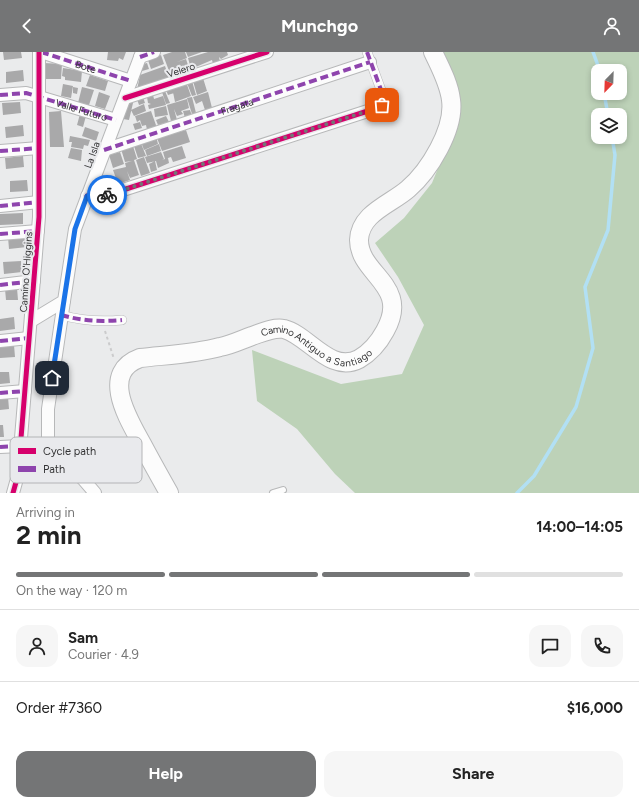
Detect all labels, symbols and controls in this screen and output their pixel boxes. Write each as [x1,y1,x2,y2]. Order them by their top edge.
icon: back [16,15,38,37]
text: Munchgo [281,15,358,37]
icon: person [601,15,623,37]
street label: Bote [74,57,98,76]
street label: Velero [165,59,197,81]
north arrow [591,64,627,100]
map controls [591,64,627,144]
pin [365,88,399,122]
icon: bag [371,94,393,116]
street label: Fragata [219,95,255,117]
street label: Valle Futuro [54,96,109,124]
button: layers [591,108,627,144]
street label: La Isla [81,140,103,170]
courier [87,175,127,215]
icon: bike [96,184,118,206]
street label: Camino O'Higgins [17,231,35,313]
street label: Camino Antiguo a Santiago [259,322,375,369]
pin [35,361,69,395]
icon: home [41,367,63,389]
legend [10,437,142,483]
text: Cycle path [43,445,96,458]
text: Path [43,463,65,476]
text: Arriving in [16,505,75,520]
text: 14:00–14:05 [536,518,623,536]
text: 2 min [16,519,82,551]
text: On the way · 120 m [16,583,127,598]
button: person [16,625,58,667]
button: chat [529,625,571,667]
button: phone [581,625,623,667]
text: Sam [68,629,98,647]
text: Courier · 4.9 [68,647,139,662]
text: Order #7360 [16,699,102,717]
text: $16,000 [567,699,623,717]
button: Help [16,751,316,797]
button: Share [324,751,623,797]

